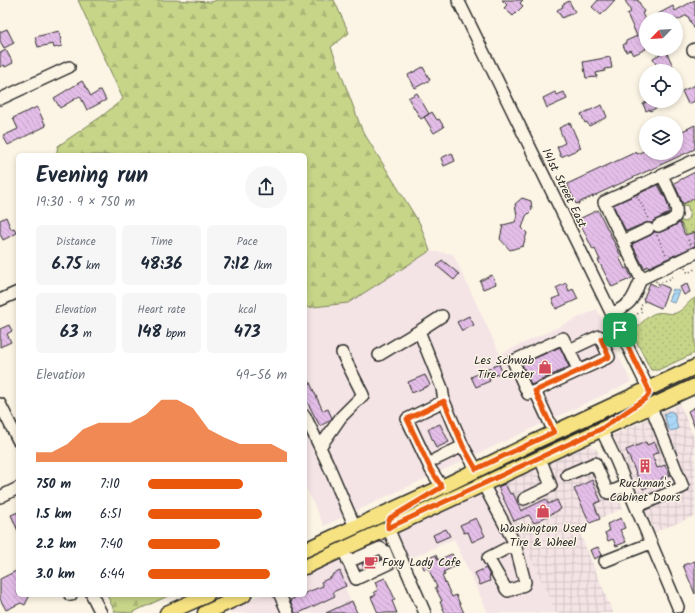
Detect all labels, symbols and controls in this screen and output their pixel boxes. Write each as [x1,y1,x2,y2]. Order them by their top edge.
north arrow [639,12,683,56]
map controls [639,12,683,160]
button: locate [639,64,683,108]
button: layers [639,116,683,160]
street label: 141st Street East [537,145,592,231]
text: Evening run [36,159,148,194]
button: share [245,166,287,208]
text: 19:30 · 9 × 750 m [36,192,135,213]
text: Distance [56,233,96,251]
text: Time [150,233,173,251]
text: Pace [237,233,258,251]
text: 6.75 [52,251,82,278]
text: 48:36 [140,251,182,278]
text: 7:12 [222,251,250,278]
text: km [82,257,100,275]
text: /km [250,257,272,275]
text: Elevation [55,301,97,319]
text: Heart rate [138,301,185,319]
text: kcal [238,301,256,319]
pin [603,313,637,347]
text: 63 [60,319,79,346]
text: 148 [137,319,162,346]
text: 473 [234,319,260,346]
icon: arrive [609,319,631,341]
text: m [79,325,92,343]
text: bpm [162,325,186,343]
place label: Les Schwab Tire Center [474,351,535,384]
shop icon: Les Schwab Tire Center [537,359,553,375]
text: Elevation [36,365,85,386]
text: 49–56 m [236,365,287,386]
building icon: Ruckman's Cabinet Doors [637,458,653,474]
text: 750 m [36,474,71,495]
text: 7:10 [100,474,120,495]
place label: Ruckman's Cabinet Doors [610,474,680,507]
shop icon: Washington Used Tire & Wheel [535,503,551,519]
text: 1.5 km [36,504,72,525]
text: 6:51 [100,504,122,525]
place label: Washington Used Tire & Wheel [500,519,587,552]
text: 2.2 km [36,534,76,555]
text: 7:40 [100,534,123,555]
place label: Foxy Lady Cafe [382,553,461,572]
cafe icon: Foxy Lady Cafe [363,554,379,570]
text: 3.0 km [36,564,75,585]
text: 6:44 [100,564,125,585]

